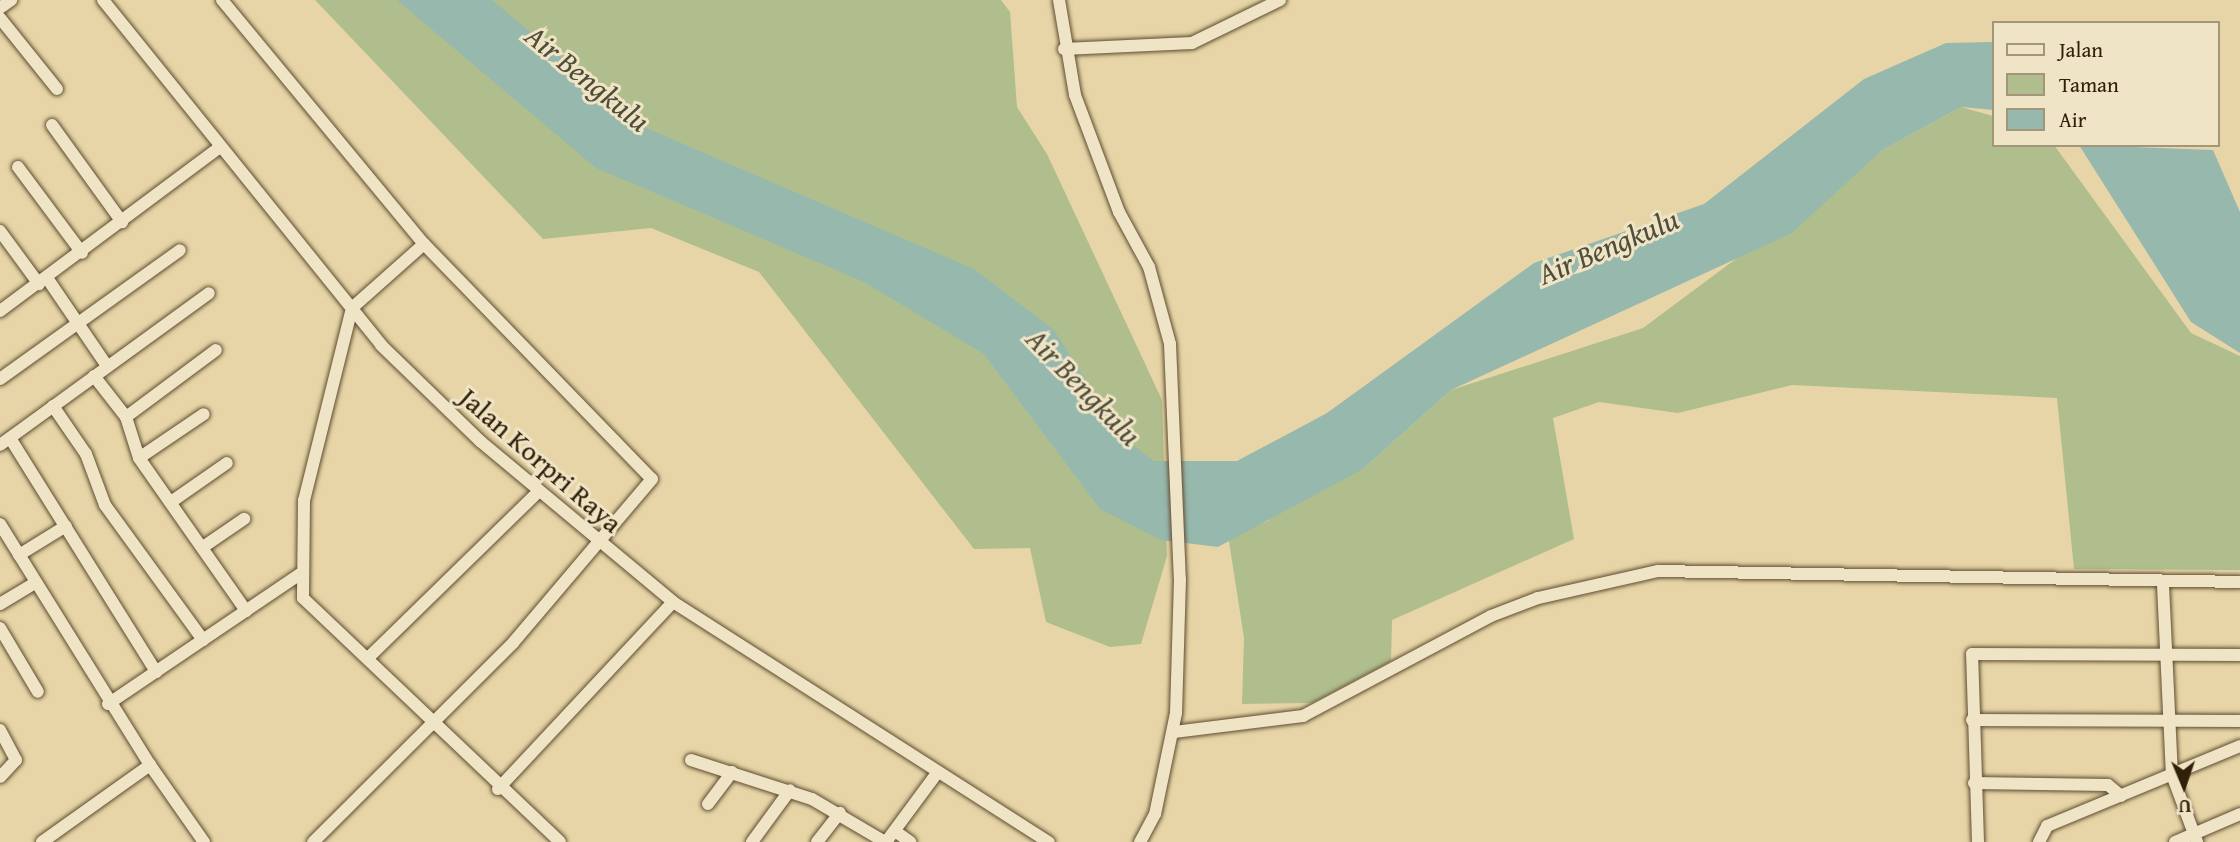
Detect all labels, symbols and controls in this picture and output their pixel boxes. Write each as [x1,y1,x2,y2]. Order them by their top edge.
water label: Air Bengkulu [518,17,658,139]
legend [1992,21,2219,147]
text: Jalan [2059,34,2103,65]
text: Taman [2059,69,2119,100]
text: Air [2059,104,2086,135]
water label: Air Bengkulu [1532,200,1684,292]
water label: Air Bengkulu [1019,321,1149,453]
street label: Jalan Korpri Raya [453,380,629,540]
north arrow [2149,751,2219,821]
text: U [2178,793,2192,821]

